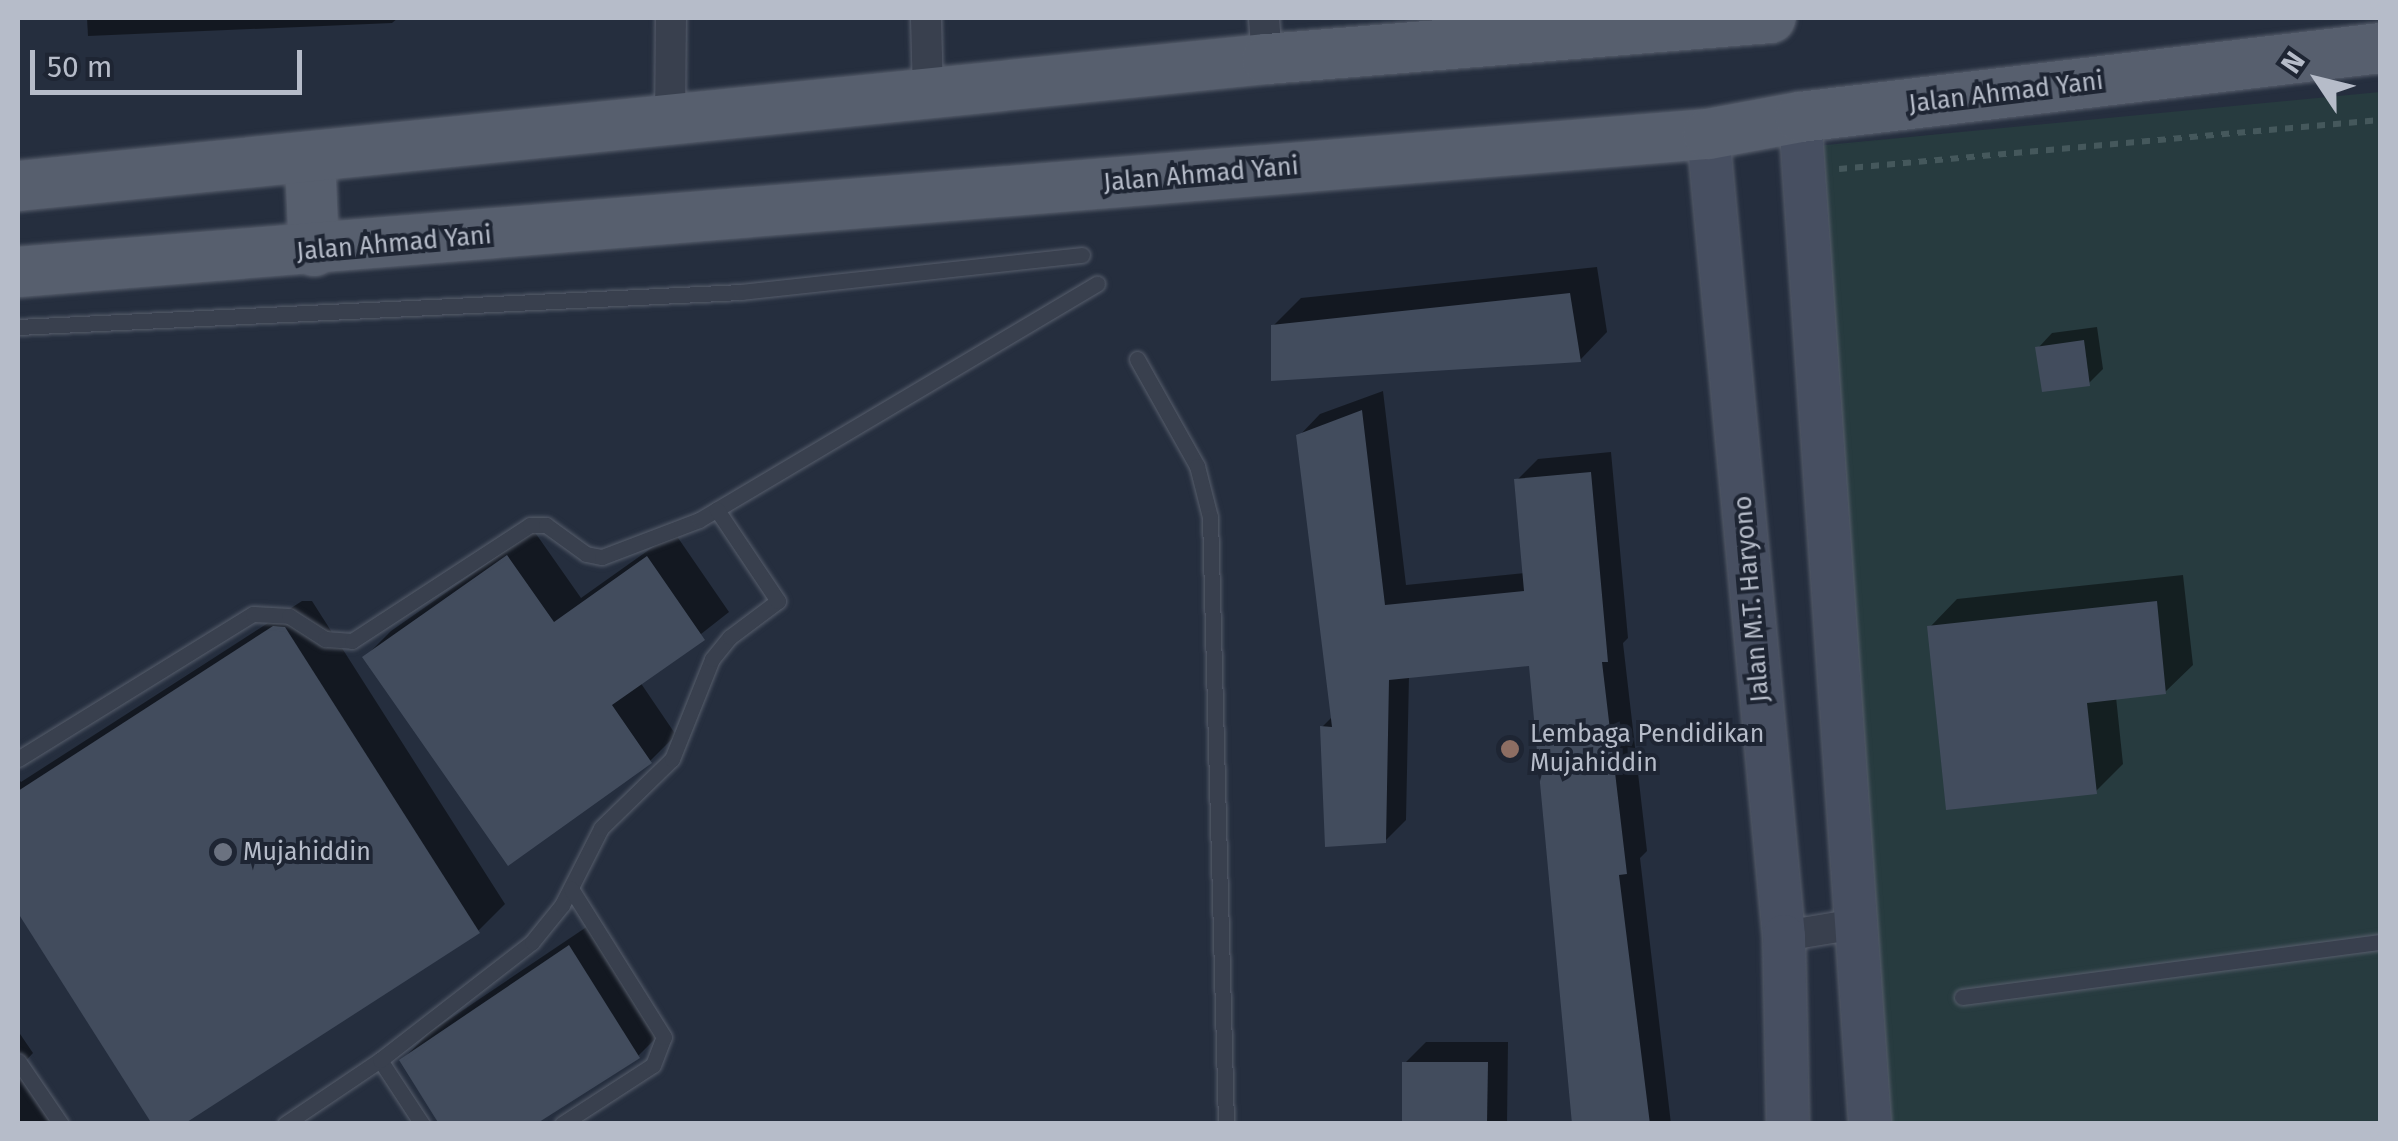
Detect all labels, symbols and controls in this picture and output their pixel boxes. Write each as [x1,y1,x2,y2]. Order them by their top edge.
scale bar [35,30,308,92]
north arrow [2268,30,2368,130]
text: N [2274,45,2312,80]
text: 50 m [47,49,112,85]
street label: Jalan Ahmad Yani [1907,66,2105,120]
street label: Jalan Ahmad Yani [1102,152,1300,198]
street label: Jalan Ahmad Yani [295,221,493,267]
street label: Jalan M.T. Haryono [1728,494,1776,704]
place label: Lembaga Pendidikan Mujahiddin [1530,720,1764,779]
marker: Lembaga Pendidikan Mujahiddin [1499,738,1521,760]
place label: Mujahiddin [243,837,371,867]
marker: Mujahiddin [212,841,234,863]

